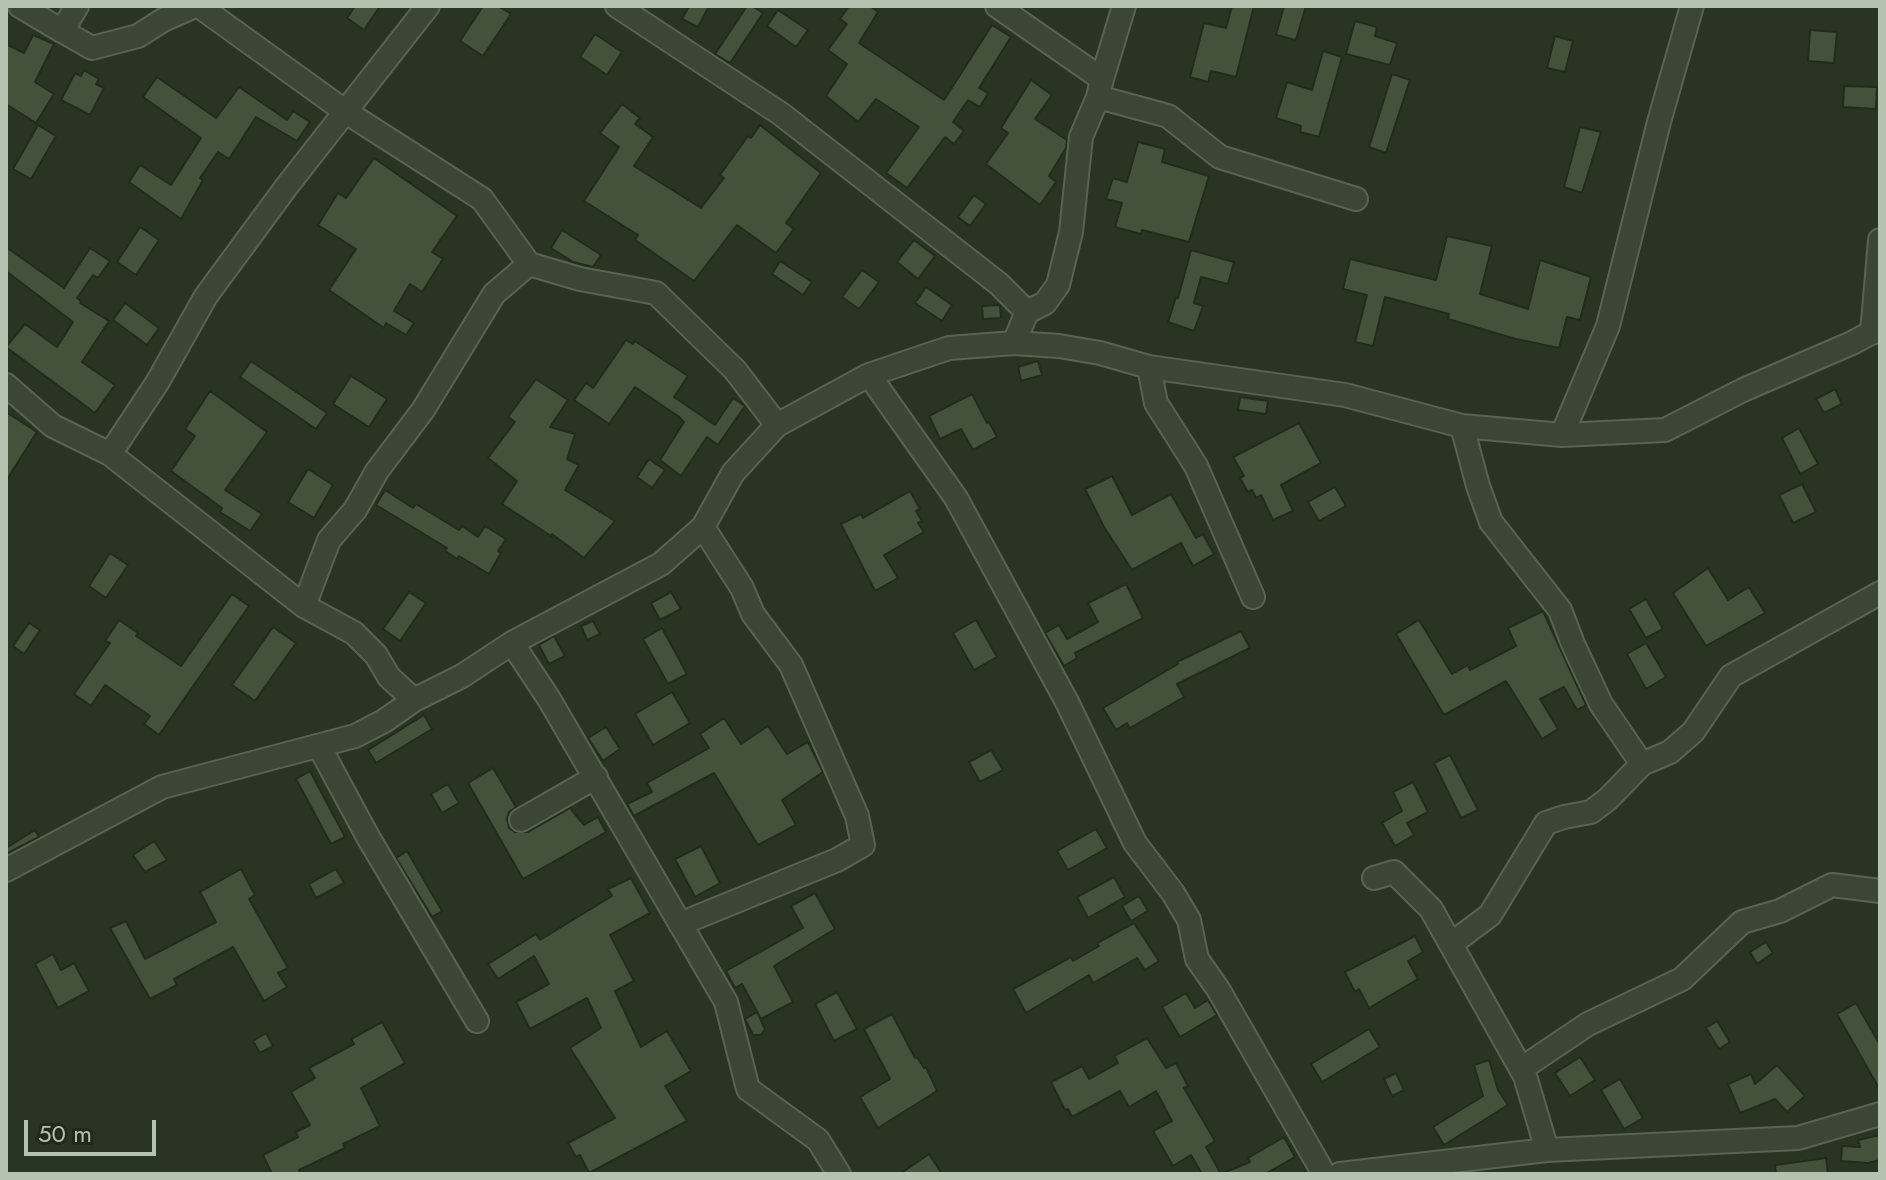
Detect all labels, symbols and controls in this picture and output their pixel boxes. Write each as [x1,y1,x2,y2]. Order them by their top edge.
scale bar [28,1104,160,1154]
text: 50 m [38,1116,92,1151]

